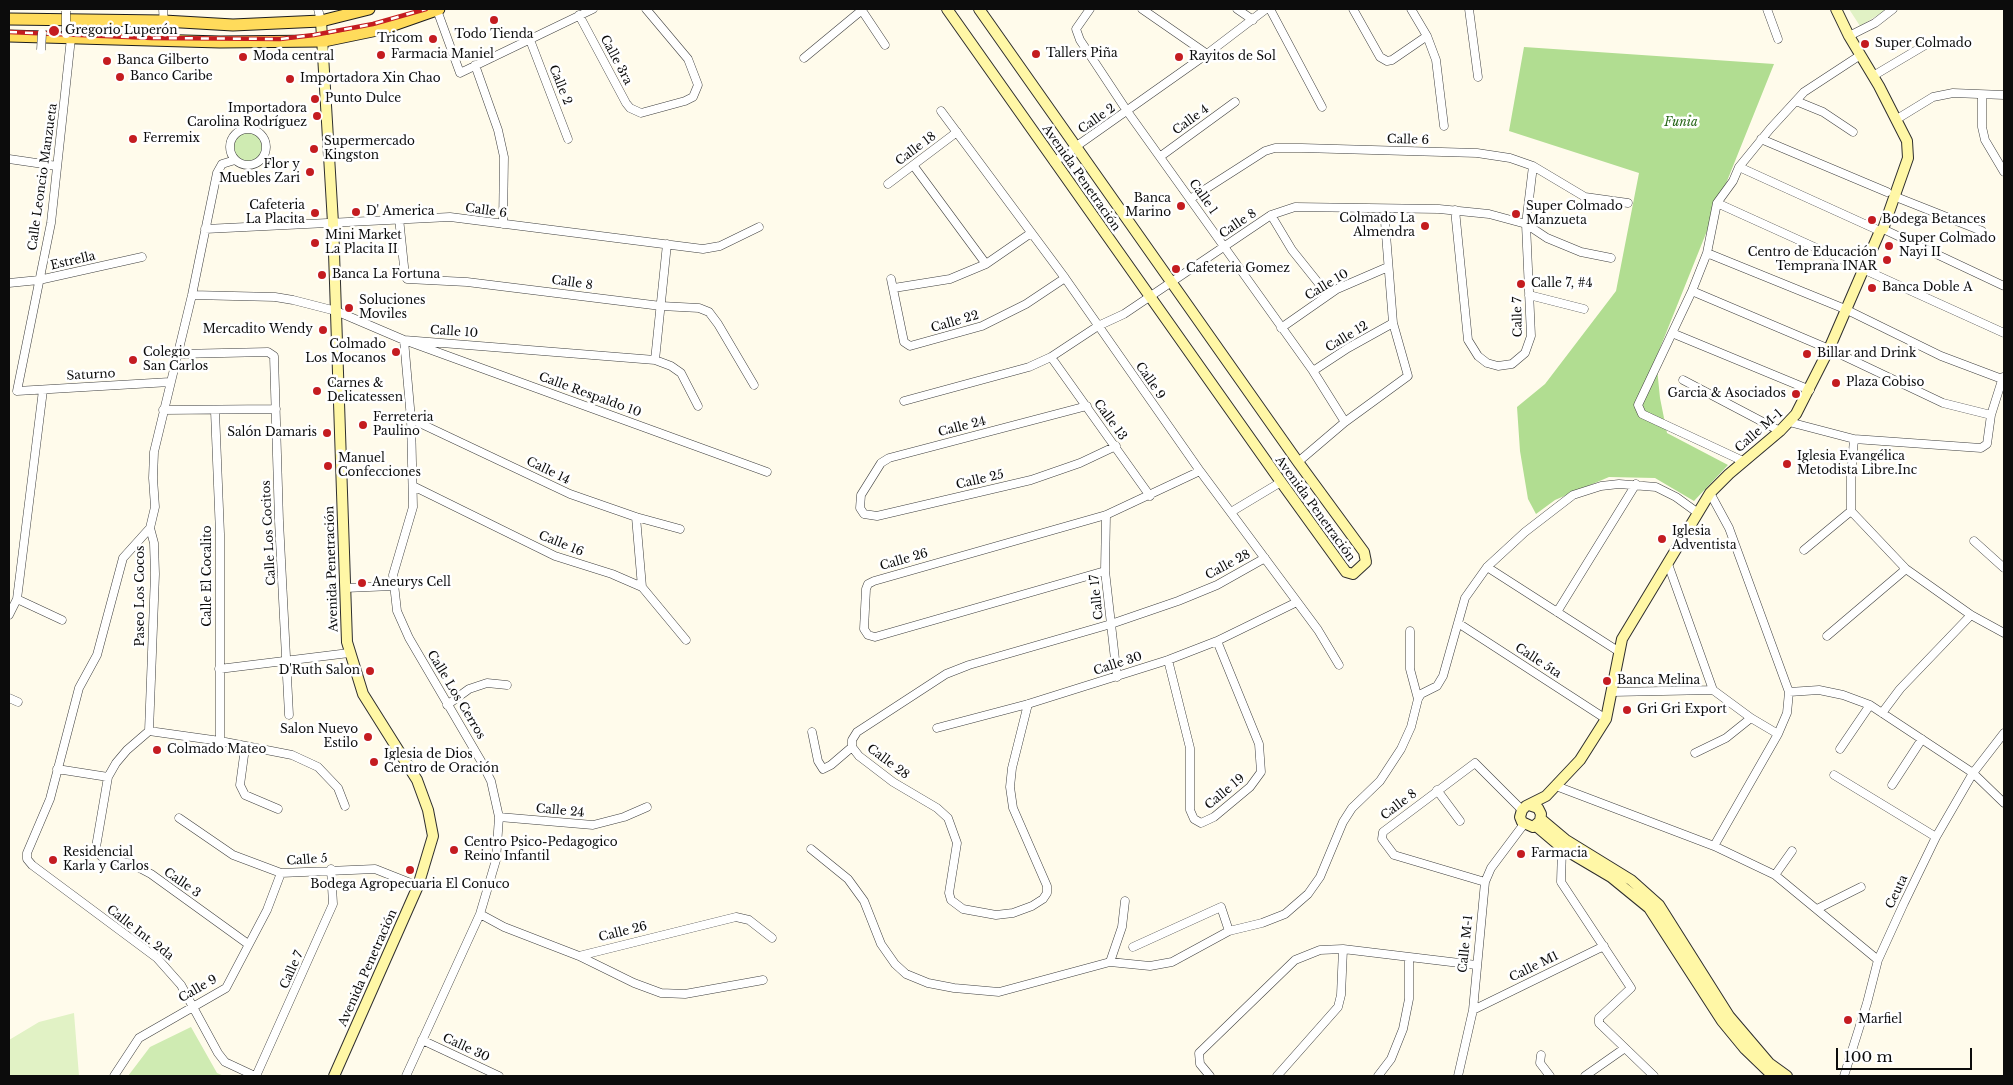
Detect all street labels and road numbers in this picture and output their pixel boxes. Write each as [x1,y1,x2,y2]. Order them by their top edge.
street label: Calle 3ra [597,33,635,87]
street label: Calle 2 [545,63,575,107]
street label: Calle 2 [1076,101,1118,137]
street label: Calle Leoncio Manzueta [26,102,60,252]
street label: Calle 4 [1170,102,1212,138]
street label: Avenida Penetración [1039,122,1123,234]
street label: Calle 18 [893,129,939,169]
street label: Calle 6 [1387,132,1429,148]
street label: Calle 1 [1186,177,1220,217]
street label: Calle 6 [464,201,508,221]
street label: Calle 8 [1217,206,1259,242]
street label: Estrella [49,249,97,273]
street label: Calle 10 [1303,266,1351,304]
street label: Calle 8 [550,273,594,293]
street label: Calle 7 [1510,297,1526,337]
street label: Calle 22 [929,308,981,336]
street label: Calle 12 [1323,319,1371,355]
street label: Calle 10 [429,323,479,341]
street label: Calle 9 [1132,360,1168,402]
street label: Saturno [66,367,116,383]
street label: Calle Respaldo 10 [537,370,643,420]
street label: Calle 13 [1090,397,1130,443]
street label: Calle M-1 [1732,406,1786,456]
street label: Calle 24 [937,414,987,440]
street label: Calle 14 [524,454,572,488]
street label: Avenida Penetración [1272,454,1358,564]
street label: Calle 25 [955,468,1005,492]
street label: Calle Los Cocitos [259,480,279,586]
street label: Avenida Penetración [323,506,341,632]
street label: Calle El Cocalito [201,525,215,627]
street label: Calle 16 [536,528,586,560]
street label: Paseo Los Cocos [134,545,148,647]
street label: Calle 26 [878,546,930,574]
street label: Calle 28 [1203,547,1253,583]
street label: Calle 17 [1087,573,1107,621]
street label: Calle 5ta [1512,641,1564,681]
street label: Calle Los Cerros [424,648,488,742]
street label: Calle 30 [1092,649,1144,679]
street label: Calle 28 [864,741,912,783]
street label: Calle 19 [1202,771,1248,813]
street label: Calle 8 [1378,787,1420,823]
street label: Calle 24 [535,802,585,820]
street label: Calle 5 [286,851,328,869]
street label: Calle 3 [161,865,203,901]
street label: Ceuta [1883,873,1911,911]
street label: Calle Int. 2da [104,902,176,964]
street label: Avenida Penetración [336,907,400,1029]
street label: Calle M-1 [1456,914,1476,974]
street label: Calle 26 [597,919,649,945]
street label: Calle 7 [277,949,307,991]
street label: Calle M1 [1507,949,1561,985]
street label: Calle 9 [176,972,220,1006]
street label: Calle 30 [440,1031,492,1065]

